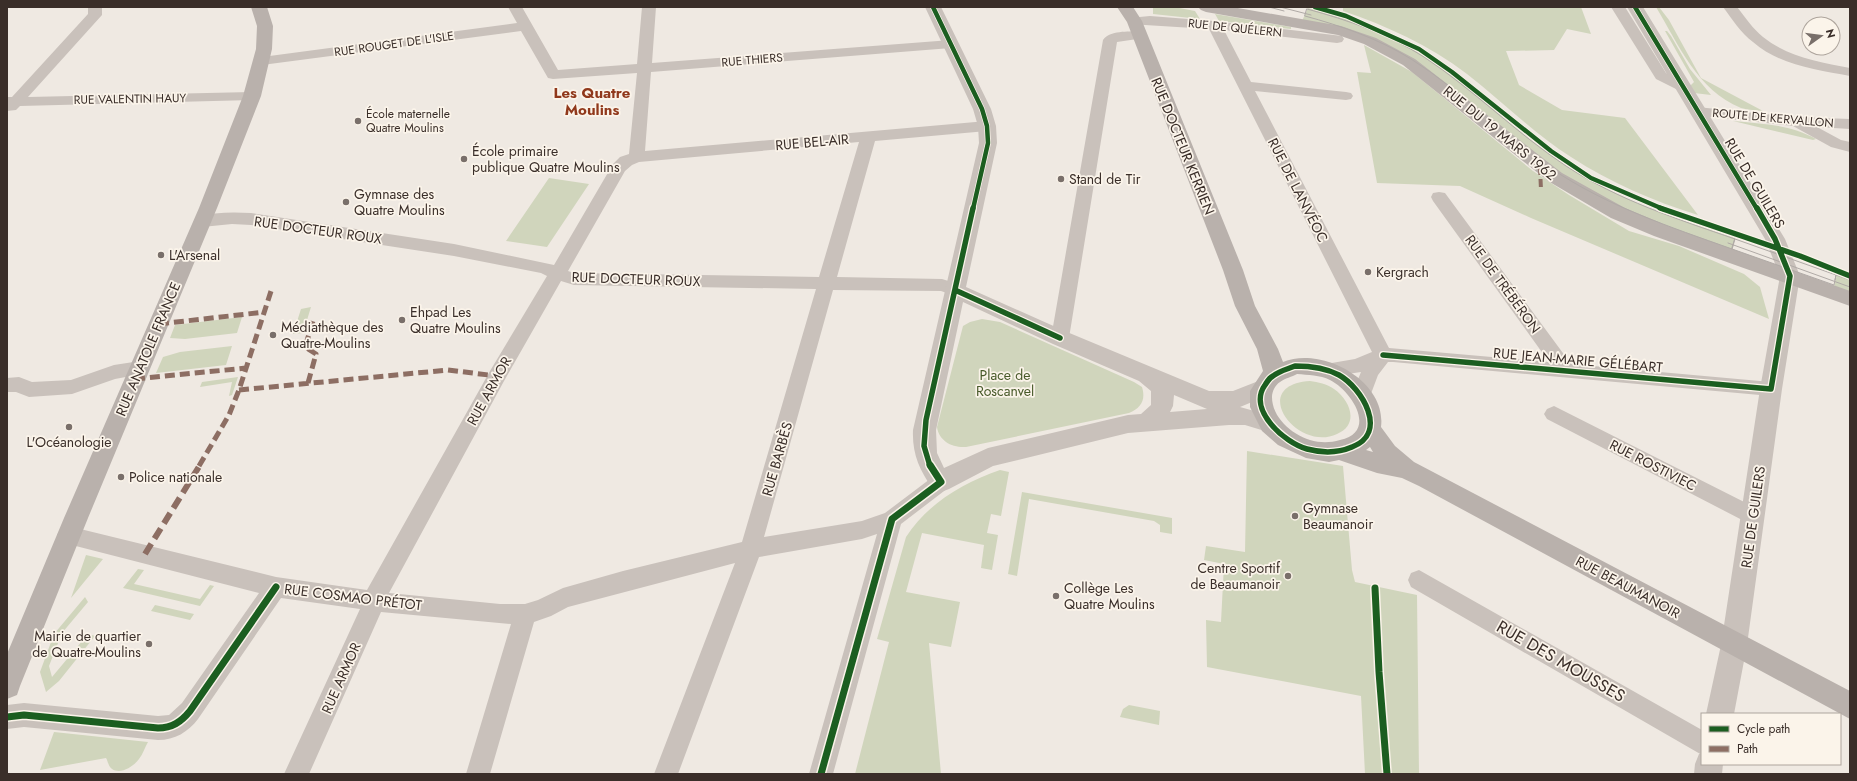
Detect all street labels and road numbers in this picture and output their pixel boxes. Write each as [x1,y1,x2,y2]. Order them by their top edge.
street label: RUE DE QUÉLERN [1187,14,1283,42]
street label: RUE ROUGET DE L'ISLE [333,27,455,61]
street label: RUE THIERS [721,48,784,72]
street label: RUE DOCTEUR KERRIEN [1146,74,1220,218]
street label: RUE DU 19 MARS 1962 [1439,81,1561,185]
street label: RUE VALENTIN HAUY [74,89,187,109]
street label: ROUTE DE KERVALLON [1712,104,1834,132]
street label: RUE BEL-AIR [774,129,850,155]
street label: RUE DE GUILERS [1720,134,1790,232]
street label: RUE DE LANVÉOC [1263,135,1333,245]
street label: RUE DOCTEUR ROUX [253,211,383,249]
street label: RUE DE TRÉBÉRON [1460,231,1546,337]
street label: RUE DOCTEUR ROUX [571,267,701,291]
street label: RUE ANATOLE FRANCE [111,279,185,419]
street label: RUE JEAN-MARIE GÉLÉBART [1492,343,1664,377]
street label: RUE ARMOR [462,353,516,429]
street label: RUE BARBÈS [757,419,797,498]
street label: RUE ROSTIVIEC [1606,435,1700,495]
street label: RUE DE GUILERS [1736,465,1770,569]
street label: RUE BEAUMANOIR [1572,551,1684,623]
street label: RUE COSMAO PRÉTOT [283,579,423,615]
street label: RUE DES MOUSSES [1492,614,1630,708]
street label: RUE ARMOR [316,639,366,717]

